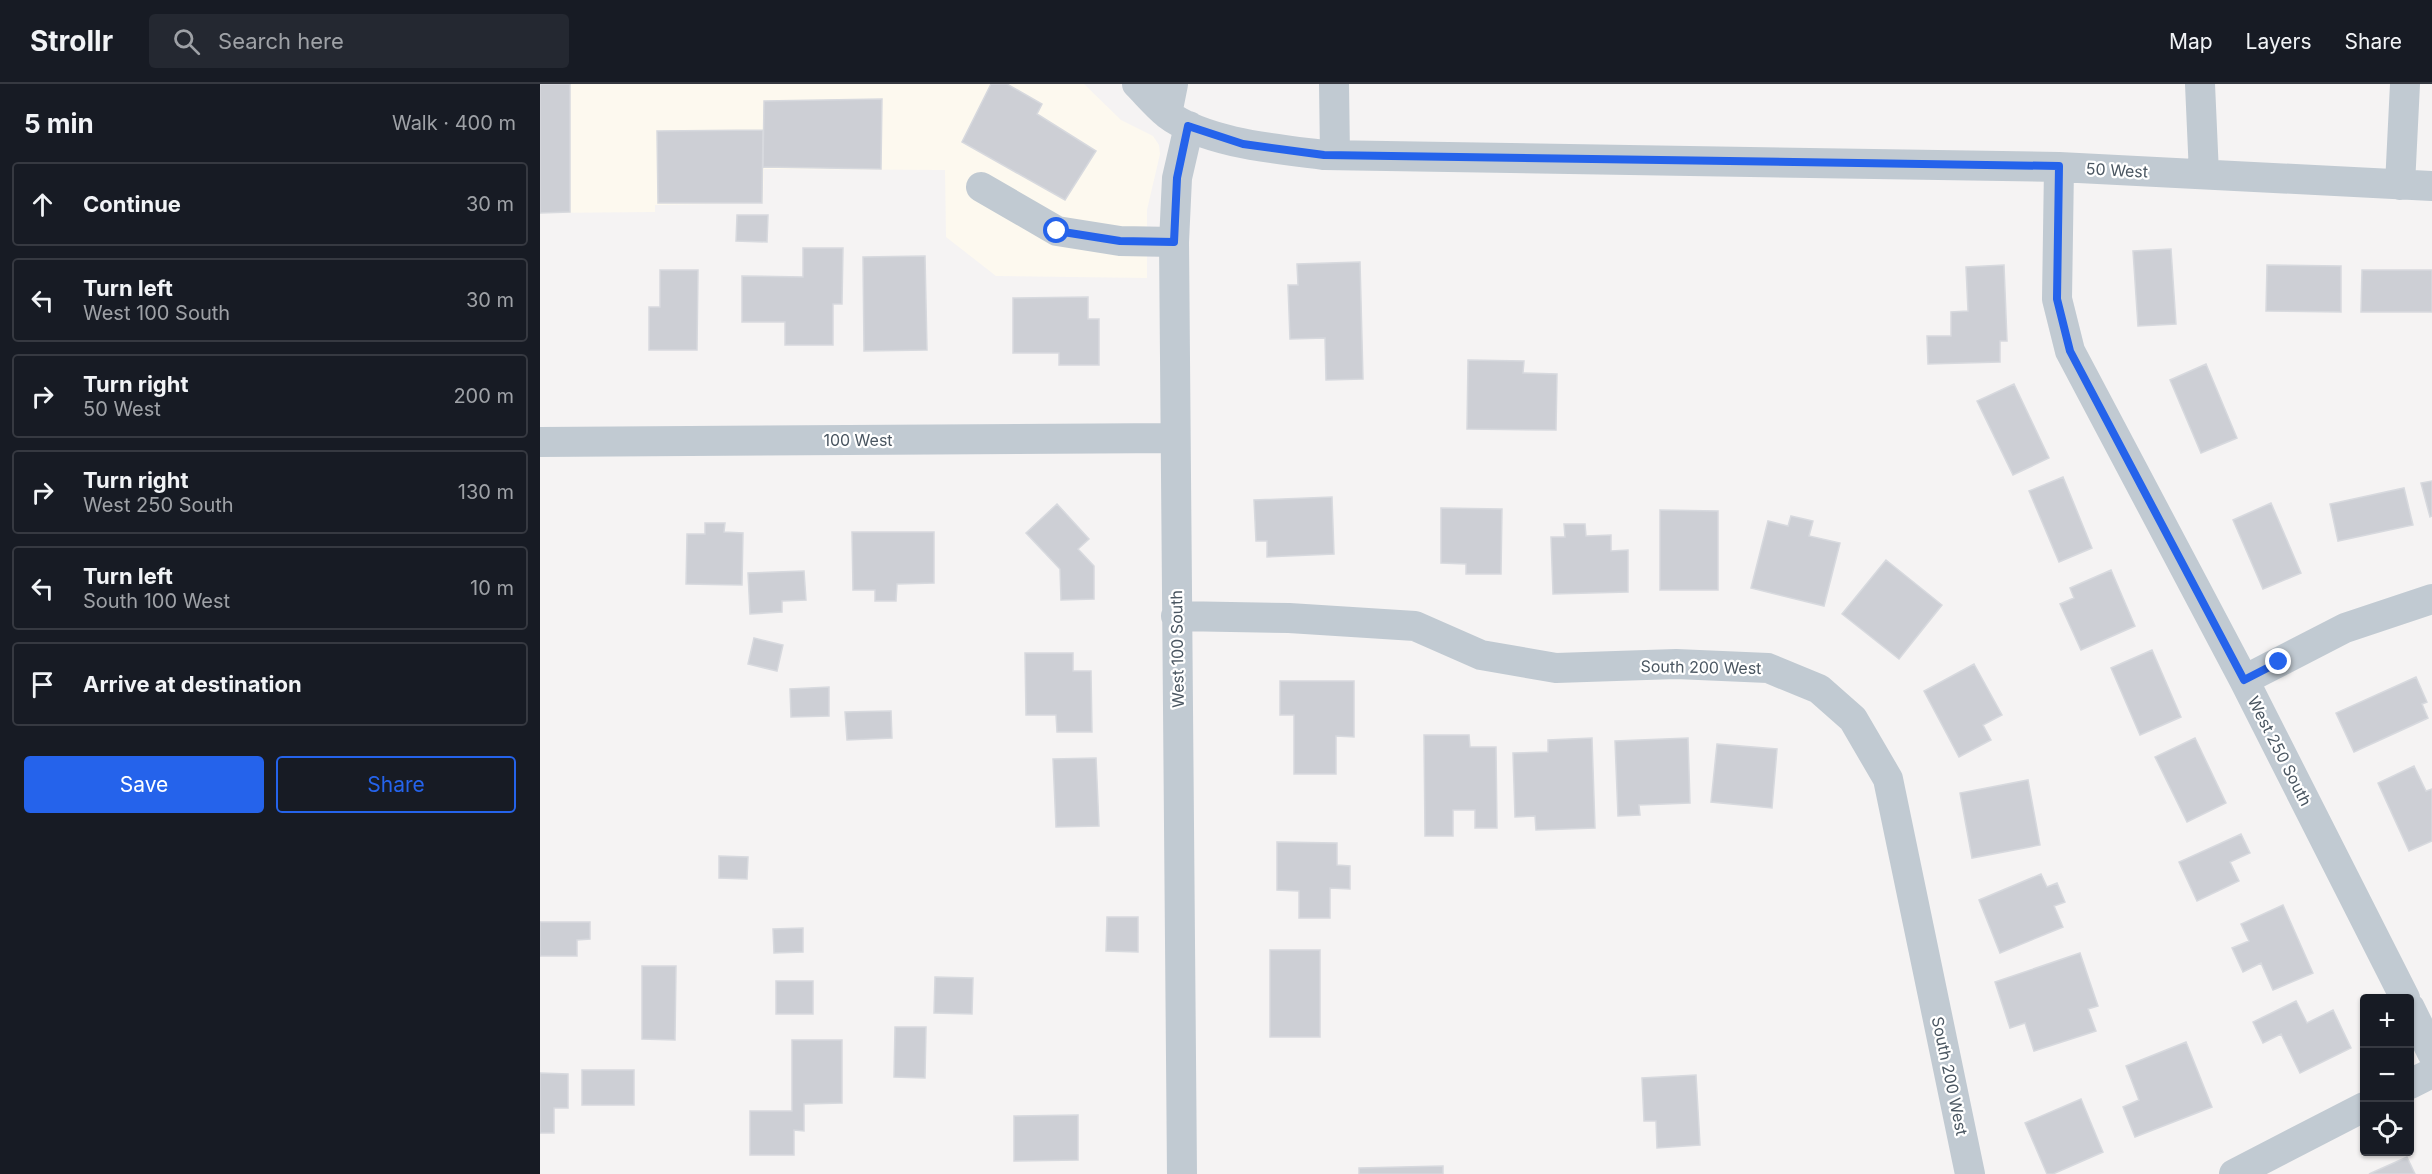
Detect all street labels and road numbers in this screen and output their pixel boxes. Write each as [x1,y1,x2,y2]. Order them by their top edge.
street label: 50 West [2085,158,2149,182]
street label: 100 West [823,430,893,450]
street label: West 100 South [1166,590,1188,708]
street label: South 200 West [1640,656,1762,678]
street label: West 250 South [2244,693,2316,809]
street label: South 200 West [1928,1015,1972,1137]

